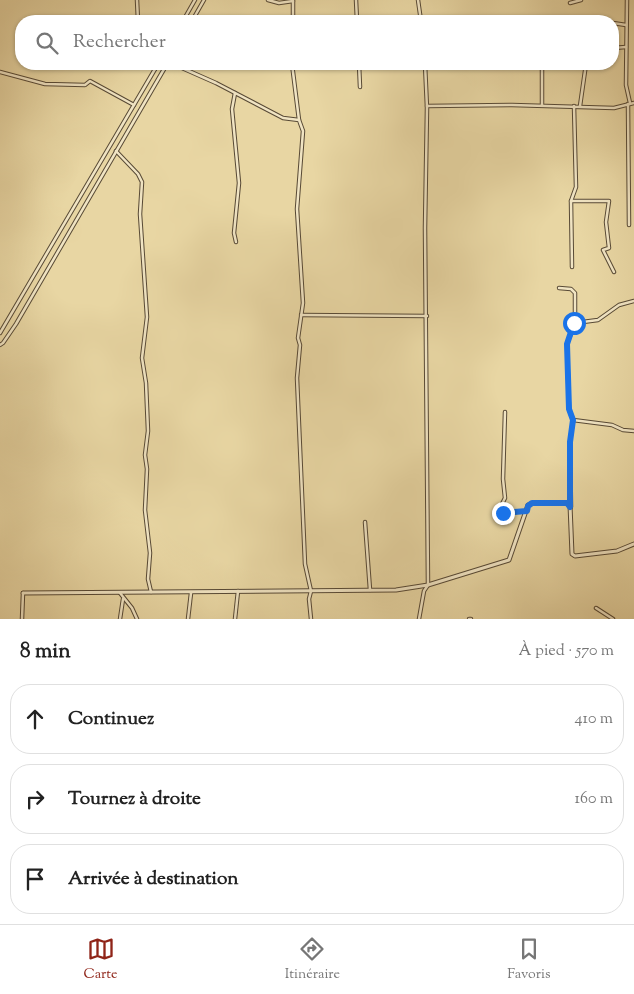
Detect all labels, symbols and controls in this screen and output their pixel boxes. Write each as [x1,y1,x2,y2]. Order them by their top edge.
search box [15,15,619,70]
icon: search [33,29,61,57]
text: Rechercher [73,29,166,56]
route start [563,312,586,335]
route end [492,502,515,525]
text: 8 min [20,637,71,667]
text: À pied · 570 m [519,640,614,663]
icon: ahead [21,705,49,733]
text: Continuez [68,706,154,733]
text: 410 m [575,708,613,731]
icon: right [21,785,49,813]
text: Tournez à droite [68,786,201,813]
text: 160 m [575,788,613,811]
icon: arrive [21,865,49,893]
text: Arrivée à destination [68,866,239,893]
tab: Carte [84,935,118,985]
tab: Itinéraire [285,935,340,985]
tab: Favoris [507,935,550,985]

